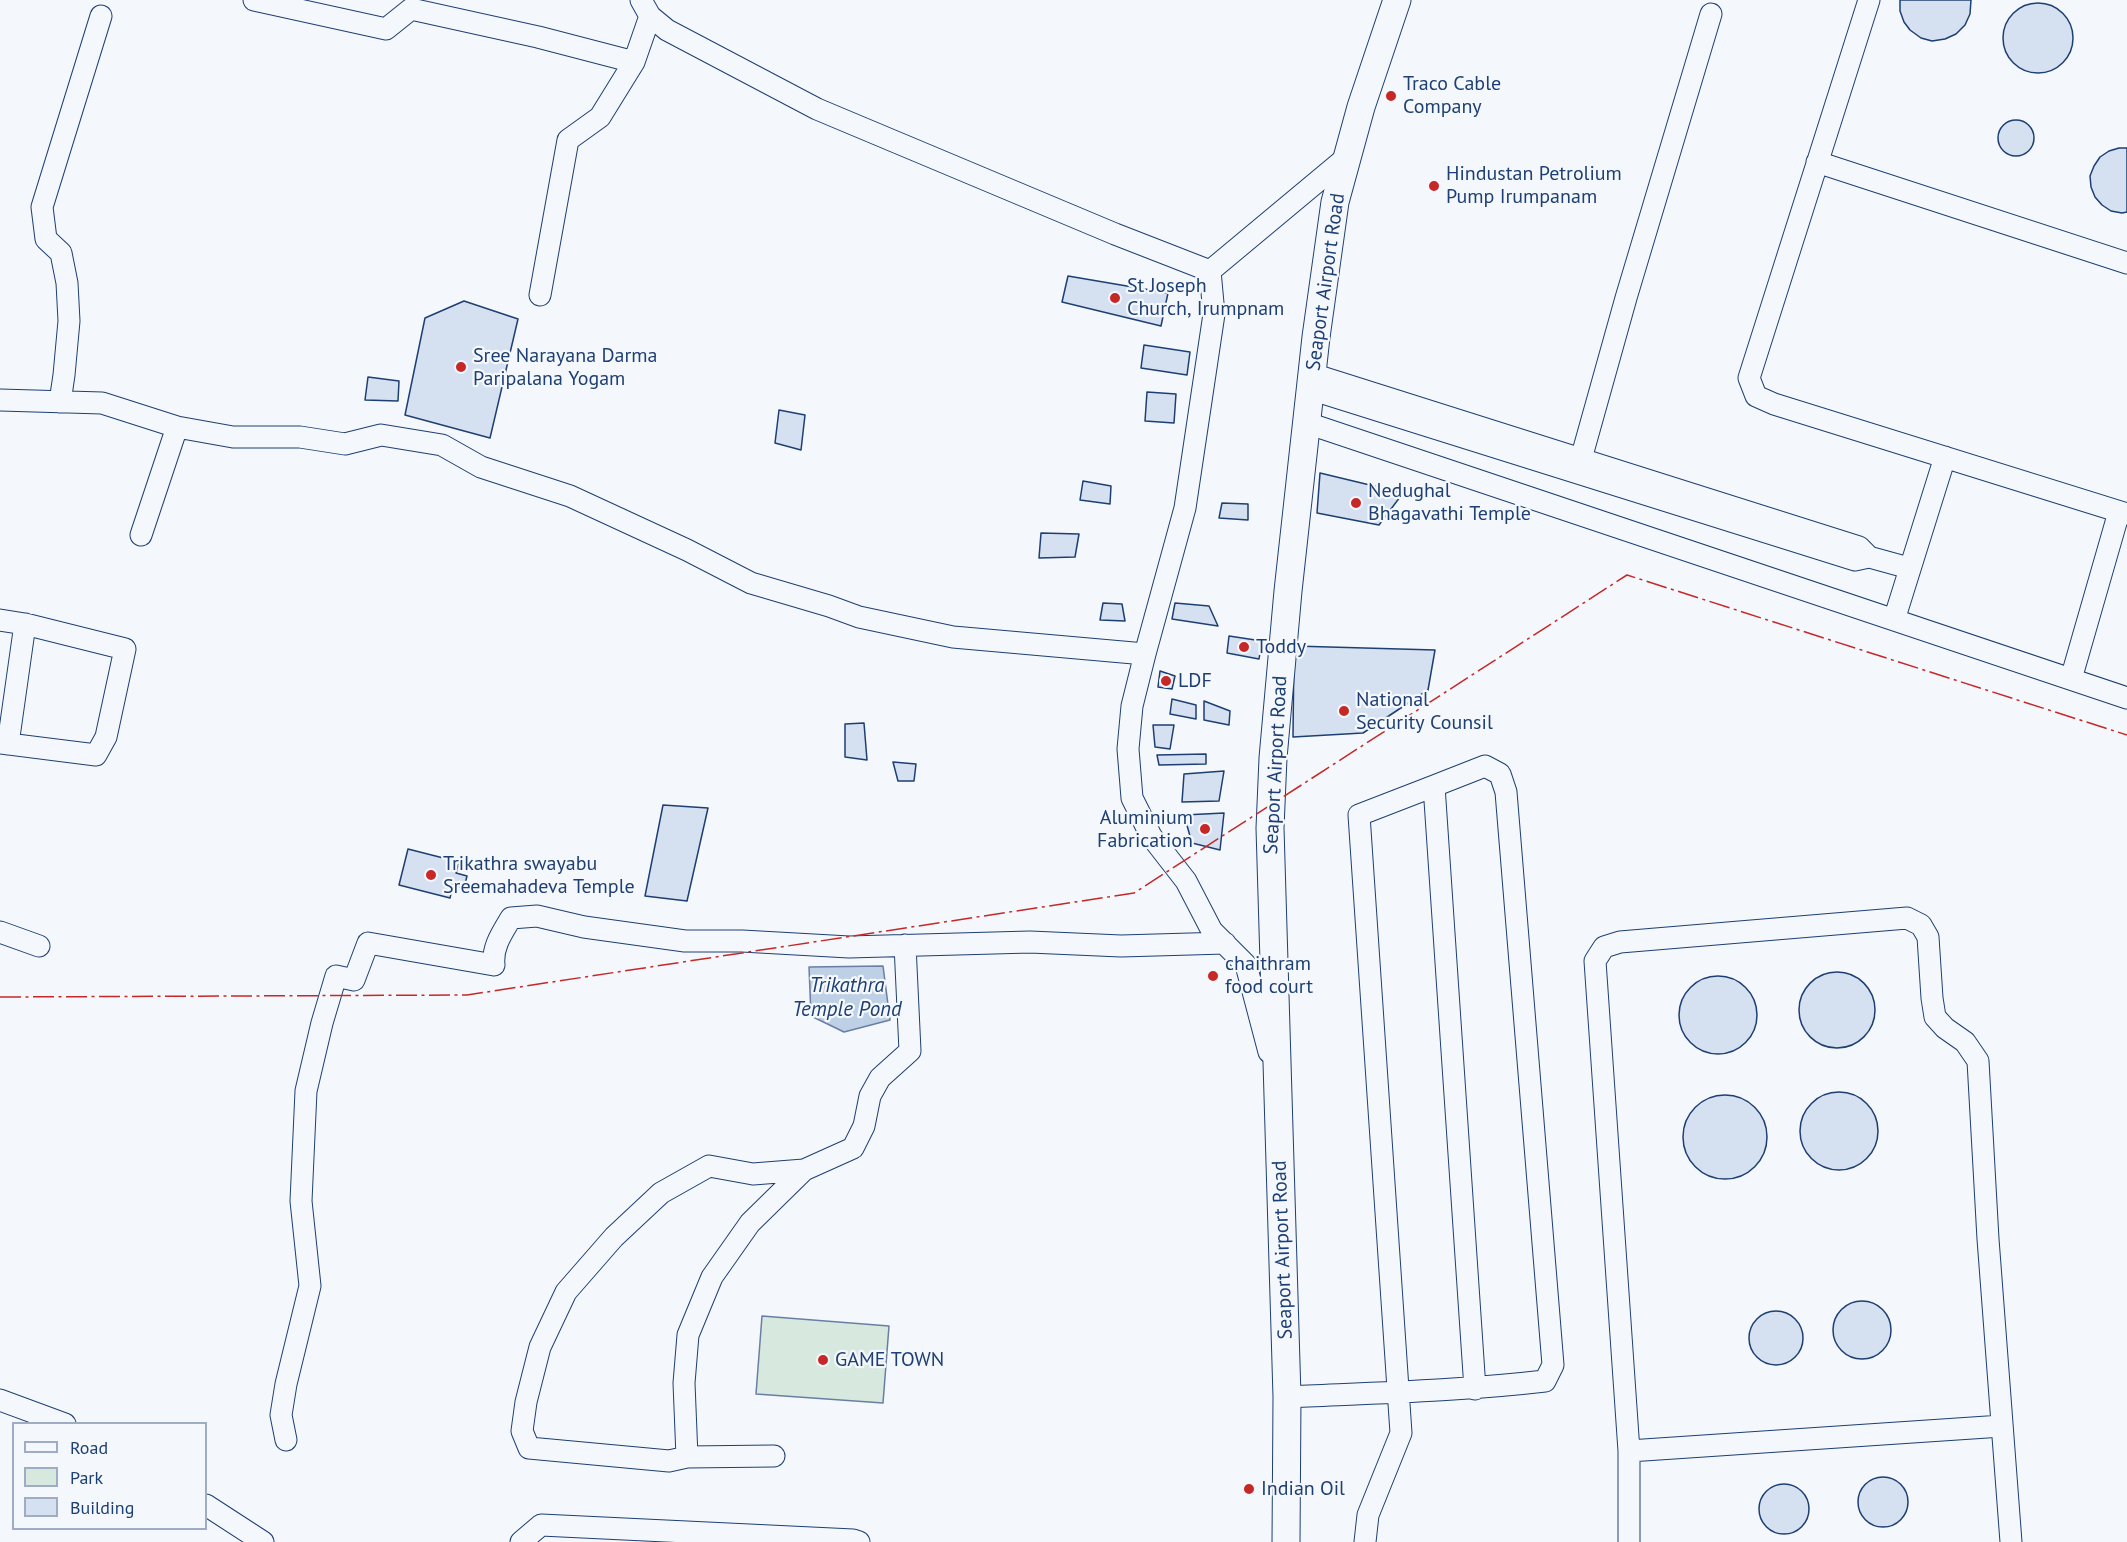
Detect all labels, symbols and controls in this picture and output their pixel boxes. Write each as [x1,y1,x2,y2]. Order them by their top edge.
place label: Traco Cable Company [1403,72,1501,119]
marker: Traco Cable Company [1384,89,1398,103]
place label: Hindustan Petrolium Pump Irumpanam [1446,162,1622,209]
marker: Hindustan Petrolium Pump Irumpanam [1427,179,1441,193]
street label: Seaport Airport Road [1302,192,1350,372]
place label: St Joseph Church, Irumpnam [1127,274,1284,321]
marker: St Joseph Church, Irumpnam [1108,291,1122,305]
place label: Sree Narayana Darma Paripalana Yogam [473,344,657,391]
marker: Sree Narayana Darma Paripalana Yogam [454,360,468,374]
place label: Nedughal Bhagavathi Temple [1368,479,1531,526]
marker: Nedughal Bhagavathi Temple [1349,496,1363,510]
place label: Toddy [1256,635,1306,659]
marker: Toddy [1237,640,1251,654]
place label: LDF [1178,669,1212,693]
marker: LDF [1159,674,1173,688]
street label: Seaport Airport Road [1259,675,1293,855]
place label: National Security Counsil [1356,688,1493,735]
marker: National Security Counsil [1337,704,1351,718]
place label: Aluminium Fabrication [1097,806,1193,853]
marker: Aluminium Fabrication [1198,822,1212,836]
place label: Trikathra swayabu Sreemahadeva Temple [443,852,635,899]
marker: Trikathra swayabu Sreemahadeva Temple [424,868,438,882]
place label: chaithram food court [1225,952,1313,999]
marker: chaithram food court [1206,969,1220,983]
water label: Trikathra Temple Pond [792,973,902,1023]
street label: Seaport Airport Road [1268,1160,1298,1340]
place label: GAME TOWN [835,1348,944,1372]
marker: GAME TOWN [816,1353,830,1367]
legend [12,1422,207,1530]
text: Road [70,1436,108,1459]
text: Park [70,1466,103,1489]
place label: Indian Oil [1261,1477,1345,1501]
marker: Indian Oil [1242,1482,1256,1496]
text: Building [70,1496,134,1519]

